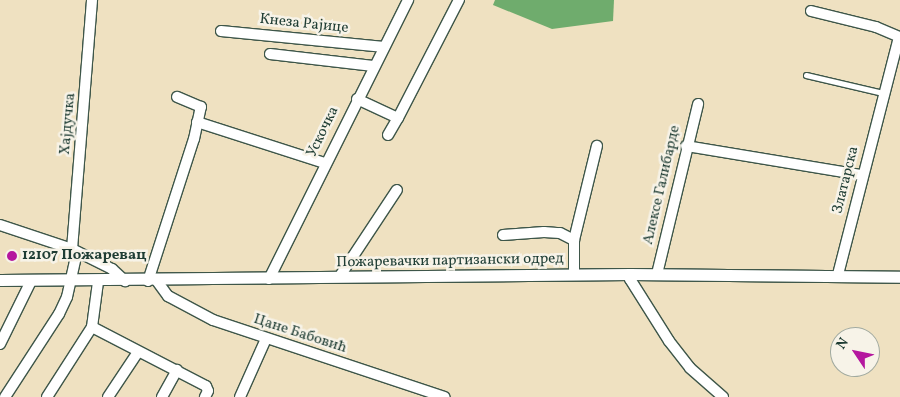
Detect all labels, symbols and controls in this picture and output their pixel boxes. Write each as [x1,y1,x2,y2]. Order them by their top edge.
street label: Кнеза Рајице [259,10,349,38]
street label: Хајдучка [56,92,80,156]
street label: Ускочка [303,104,343,160]
street label: Алексе Галибарде [640,124,684,246]
street label: Златарска [829,144,863,216]
place label: 12107 Пожаревац [22,247,146,265]
marker: 12107 Пожаревац [6,250,18,262]
street label: Пожаревачки партизански одред [336,250,564,272]
street label: Цане Бабовић [251,310,349,358]
north arrow [830,327,880,377]
text: N [832,334,854,353]

